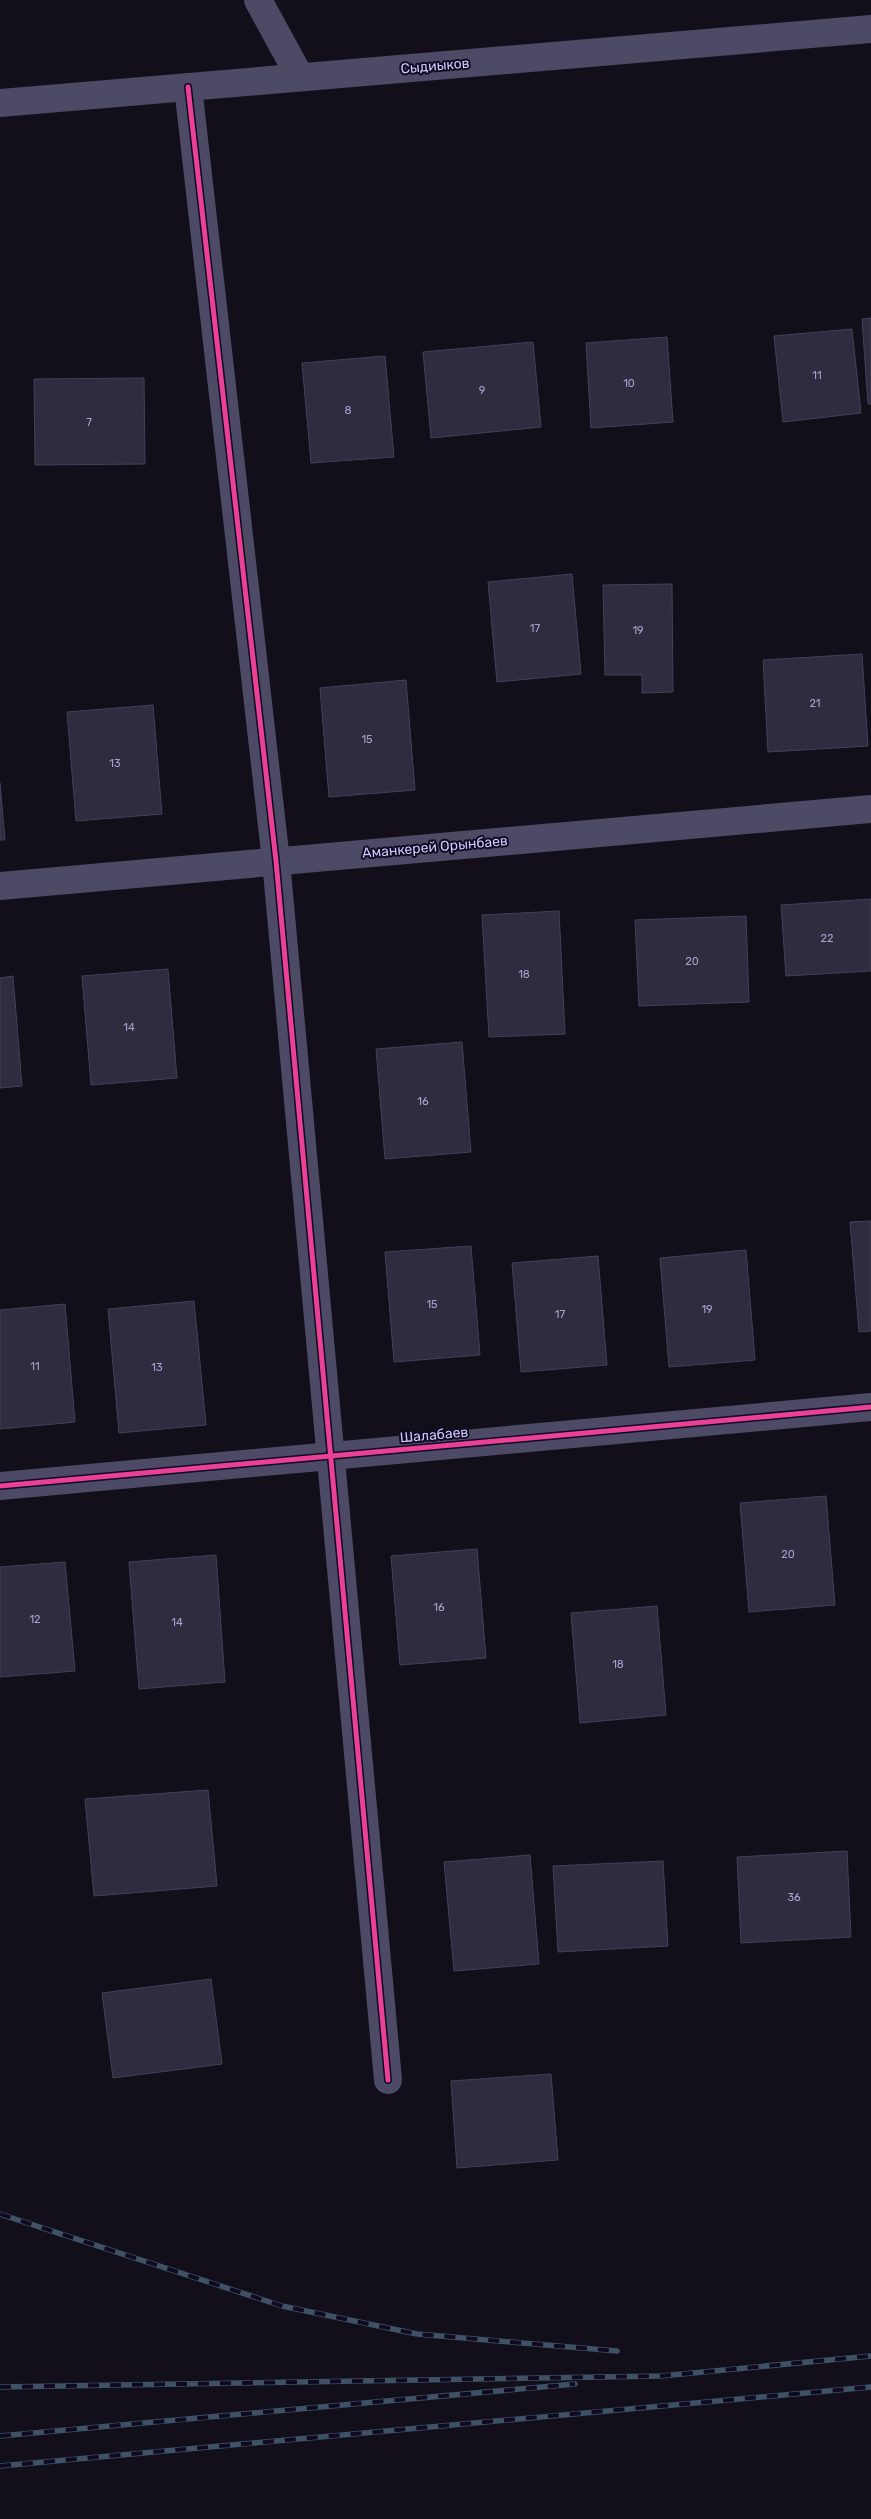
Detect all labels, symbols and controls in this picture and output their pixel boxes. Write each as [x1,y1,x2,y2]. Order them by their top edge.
street label: Сыдиыков [400,55,470,77]
house number: 11 [812,369,822,382]
house number: 10 [623,377,635,390]
house number: 9 [479,384,485,397]
house number: 8 [345,404,352,417]
house number: 7 [86,416,92,429]
house number: 17 [530,622,541,635]
house number: 19 [632,624,644,637]
house number: 21 [809,697,821,710]
house number: 15 [361,733,373,746]
house number: 13 [109,757,121,770]
street label: Аманкерей Орынбаев [361,832,509,862]
house number: 22 [821,932,833,945]
house number: 20 [685,955,699,968]
house number: 18 [518,968,530,981]
house number: 14 [123,1021,135,1034]
house number: 16 [417,1095,429,1108]
house number: 15 [426,1298,438,1311]
house number: 19 [701,1303,713,1316]
house number: 17 [555,1308,566,1321]
house number: 11 [30,1360,40,1373]
house number: 13 [151,1361,163,1374]
street label: Шалабаев [399,1424,469,1446]
house number: 20 [781,1548,795,1561]
house number: 16 [433,1601,445,1614]
house number: 12 [29,1613,41,1626]
house number: 14 [171,1616,183,1629]
house number: 18 [612,1658,624,1671]
house number: 36 [787,1891,801,1904]

